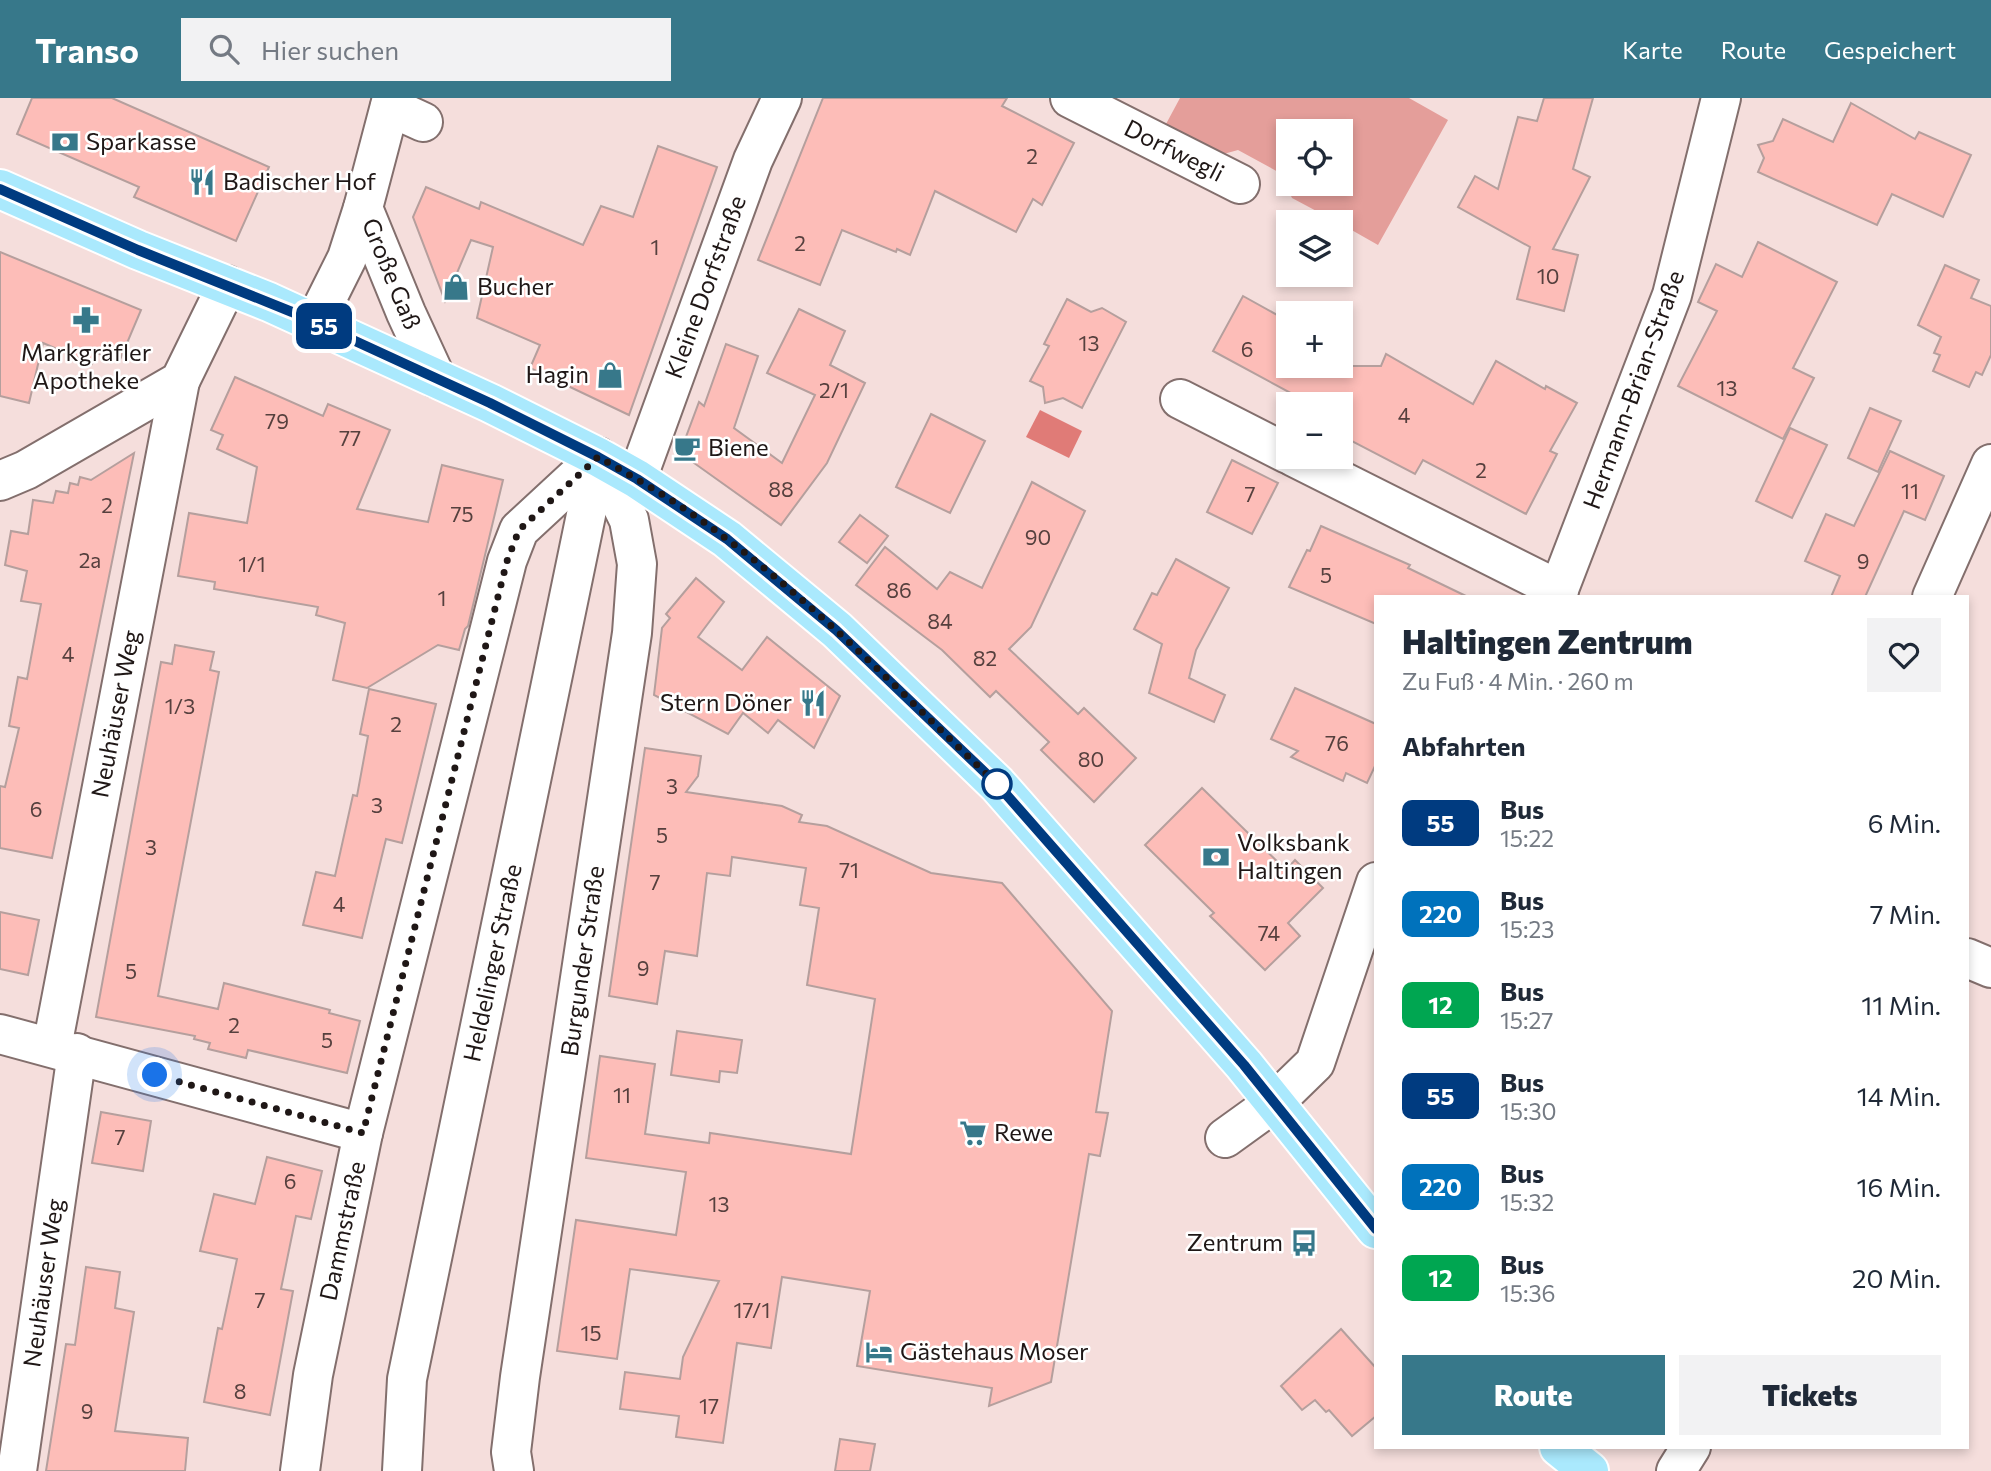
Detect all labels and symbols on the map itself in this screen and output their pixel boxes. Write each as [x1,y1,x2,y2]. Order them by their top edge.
street label: Dorfwegli [1120,112,1229,187]
place label: Sparkasse [86,126,196,155]
bank icon: Sparkasse [50,127,80,157]
house number: 2 [1026,143,1038,168]
place label: Badischer Hof [223,166,377,195]
restaurant icon: Badischer Hof [187,167,217,197]
street label: Kleine Dorfstraße [658,191,751,382]
street label: Große Gaß [357,214,428,333]
house number: 2 [794,230,806,255]
house number: 1 [651,234,659,259]
house number: 10 [1537,263,1559,288]
street label: Hermann-Brian-Straße [1576,266,1689,513]
place label: Bucher [477,271,554,300]
shop icon: Bucher [441,272,471,302]
line badge: 55 [292,303,356,349]
pharmacy icon: Markgräfler Apotheke [71,305,101,335]
house number: 13 [1079,330,1099,355]
house number: 6 [1241,336,1253,361]
place label: Markgräfler Apotheke [21,337,152,394]
place label: Hagin [526,359,589,388]
shop icon: Hagin [595,360,625,390]
house number: 13 [1717,375,1737,400]
house number: 2/1 [819,377,849,402]
house number: 4 [1398,402,1411,427]
house number: 79 [265,408,289,433]
house number: 77 [339,425,361,450]
place label: Biene [708,432,769,461]
cafe icon: Biene [672,433,702,463]
house number: 2 [1475,457,1487,482]
house number: 88 [768,476,794,501]
house number: 11 [1901,478,1919,503]
house number: 7 [1244,481,1256,506]
house number: 2 [101,492,113,517]
house number: 75 [450,501,474,526]
house number: 90 [1025,524,1051,549]
house number: 2a [79,547,101,572]
house number: 9 [1857,548,1869,573]
house number: 1/1 [238,551,266,576]
house number: 5 [1320,562,1332,587]
house number: 86 [886,577,912,602]
house number: 1 [438,585,446,610]
house number: 84 [927,608,953,633]
street label: Neuhäuser Weg [84,628,145,800]
house number: 4 [62,641,75,666]
house number: 82 [973,645,997,670]
place label: Stern Döner [660,687,792,716]
restaurant icon: Stern Döner [798,688,828,718]
house number: 1/3 [165,693,195,718]
house number: 2 [390,711,402,736]
house number: 76 [1325,730,1349,755]
house number: 80 [1078,746,1104,771]
unlabelled marker [982,769,1012,799]
house number: 3 [666,773,678,798]
house number: 3 [371,792,383,817]
house number: 6 [30,796,42,821]
house number: 5 [656,822,668,847]
place label: Volksbank Haltingen [1237,827,1350,884]
house number: 3 [145,834,157,859]
bank icon: Volksbank Haltingen [1201,842,1231,872]
house number: 71 [839,857,859,882]
street label: Heldelinger Straße [456,861,527,1064]
street label: Burgunder Straße [554,864,609,1058]
house number: 7 [649,869,661,894]
house number: 4 [333,891,346,916]
house number: 74 [1258,920,1281,945]
house number: 9 [637,955,649,980]
house number: 5 [125,958,137,983]
house number: 2 [228,1012,240,1037]
house number: 5 [321,1027,333,1052]
your location [137,1057,172,1092]
house number: 11 [613,1082,631,1107]
place label: Rewe [994,1117,1053,1146]
supermarket icon: Rewe [958,1118,988,1148]
house number: 7 [114,1124,126,1149]
street label: Dammstraße [313,1158,370,1303]
house number: 6 [284,1168,296,1193]
house number: 13 [709,1191,729,1216]
street label: Neuhäuser Weg [16,1197,69,1369]
place label: Zentrum [1187,1227,1283,1256]
bus stop icon: Zentrum [1289,1228,1319,1258]
house number: 7 [254,1287,266,1312]
house number: 17/1 [734,1297,770,1322]
house number: 15 [580,1320,602,1345]
place label: Gästehaus Moser [900,1336,1089,1365]
hotel icon: Gästehaus Moser [864,1337,894,1367]
house number: 8 [234,1378,246,1403]
house number: 17 [699,1393,719,1418]
house number: 9 [81,1398,93,1423]

